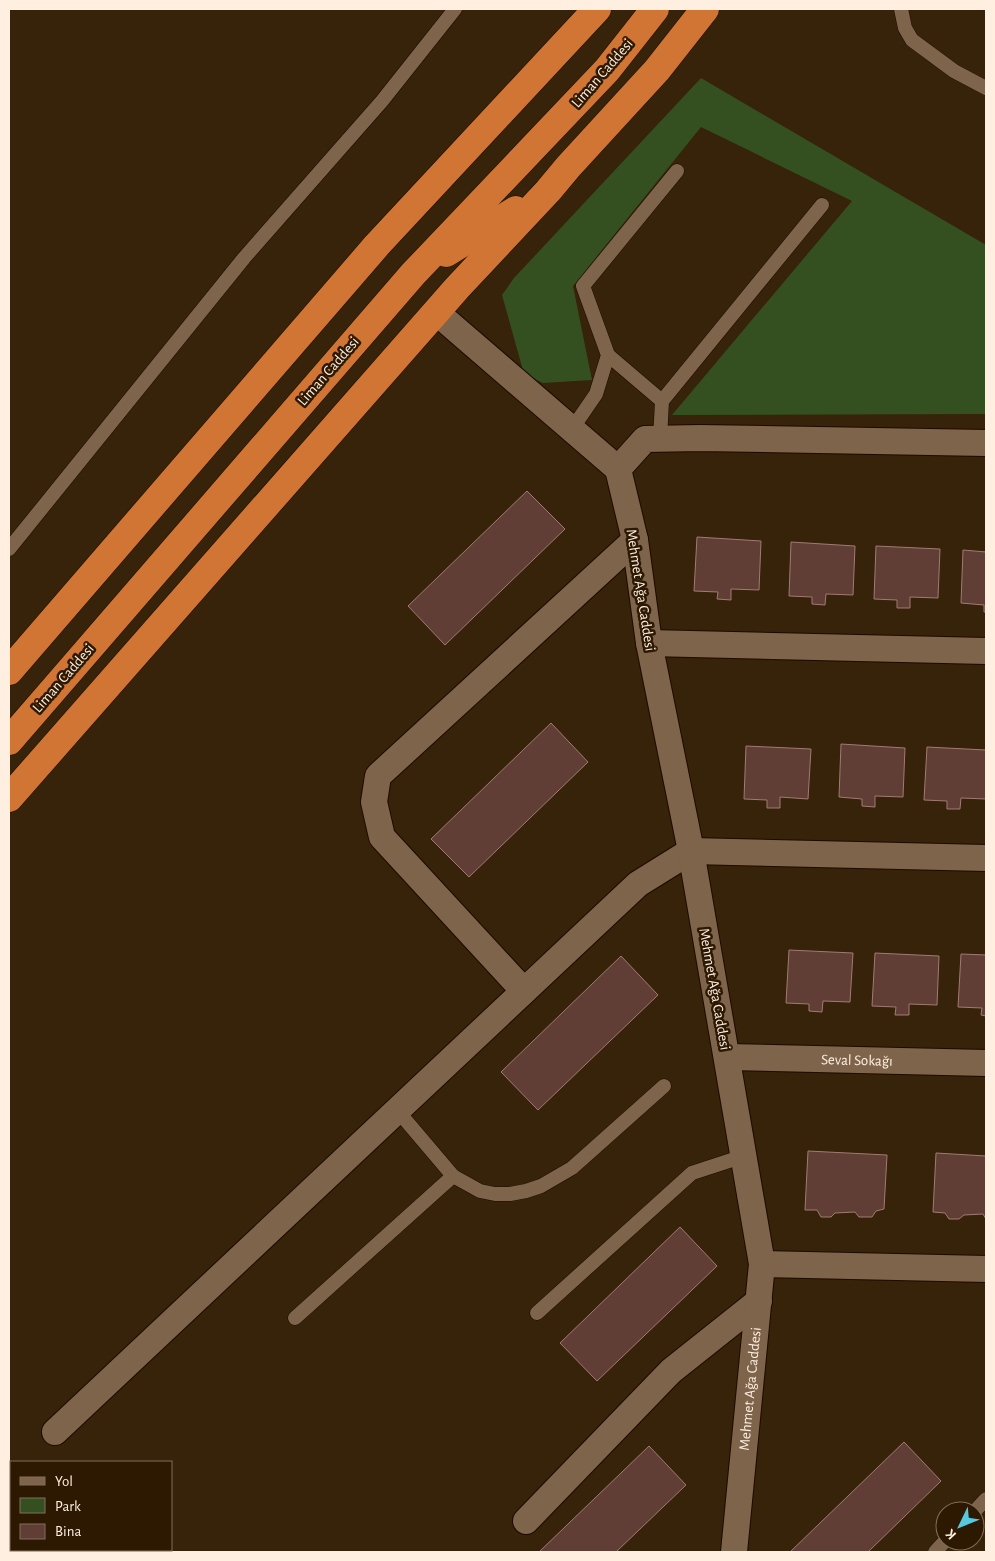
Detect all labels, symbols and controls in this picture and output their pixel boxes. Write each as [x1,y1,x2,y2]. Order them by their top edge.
street label: Liman Caddesi [569,36,636,110]
street label: Liman Caddesi [295,334,362,408]
street label: Mehmet Ağa Caddesi [623,528,658,652]
street label: Liman Caddesi [30,641,97,715]
street label: Mehmet Ağa Caddesi [696,927,733,1051]
street label: Seval Sokağı [821,1052,893,1069]
street label: Mehmet Ağa Caddesi [737,1326,764,1451]
legend [10,1461,172,1551]
text: Yol [55,1474,73,1489]
text: Park [55,1499,81,1514]
north arrow [935,1501,985,1551]
text: Bina [55,1524,81,1539]
text: K [943,1526,959,1542]

